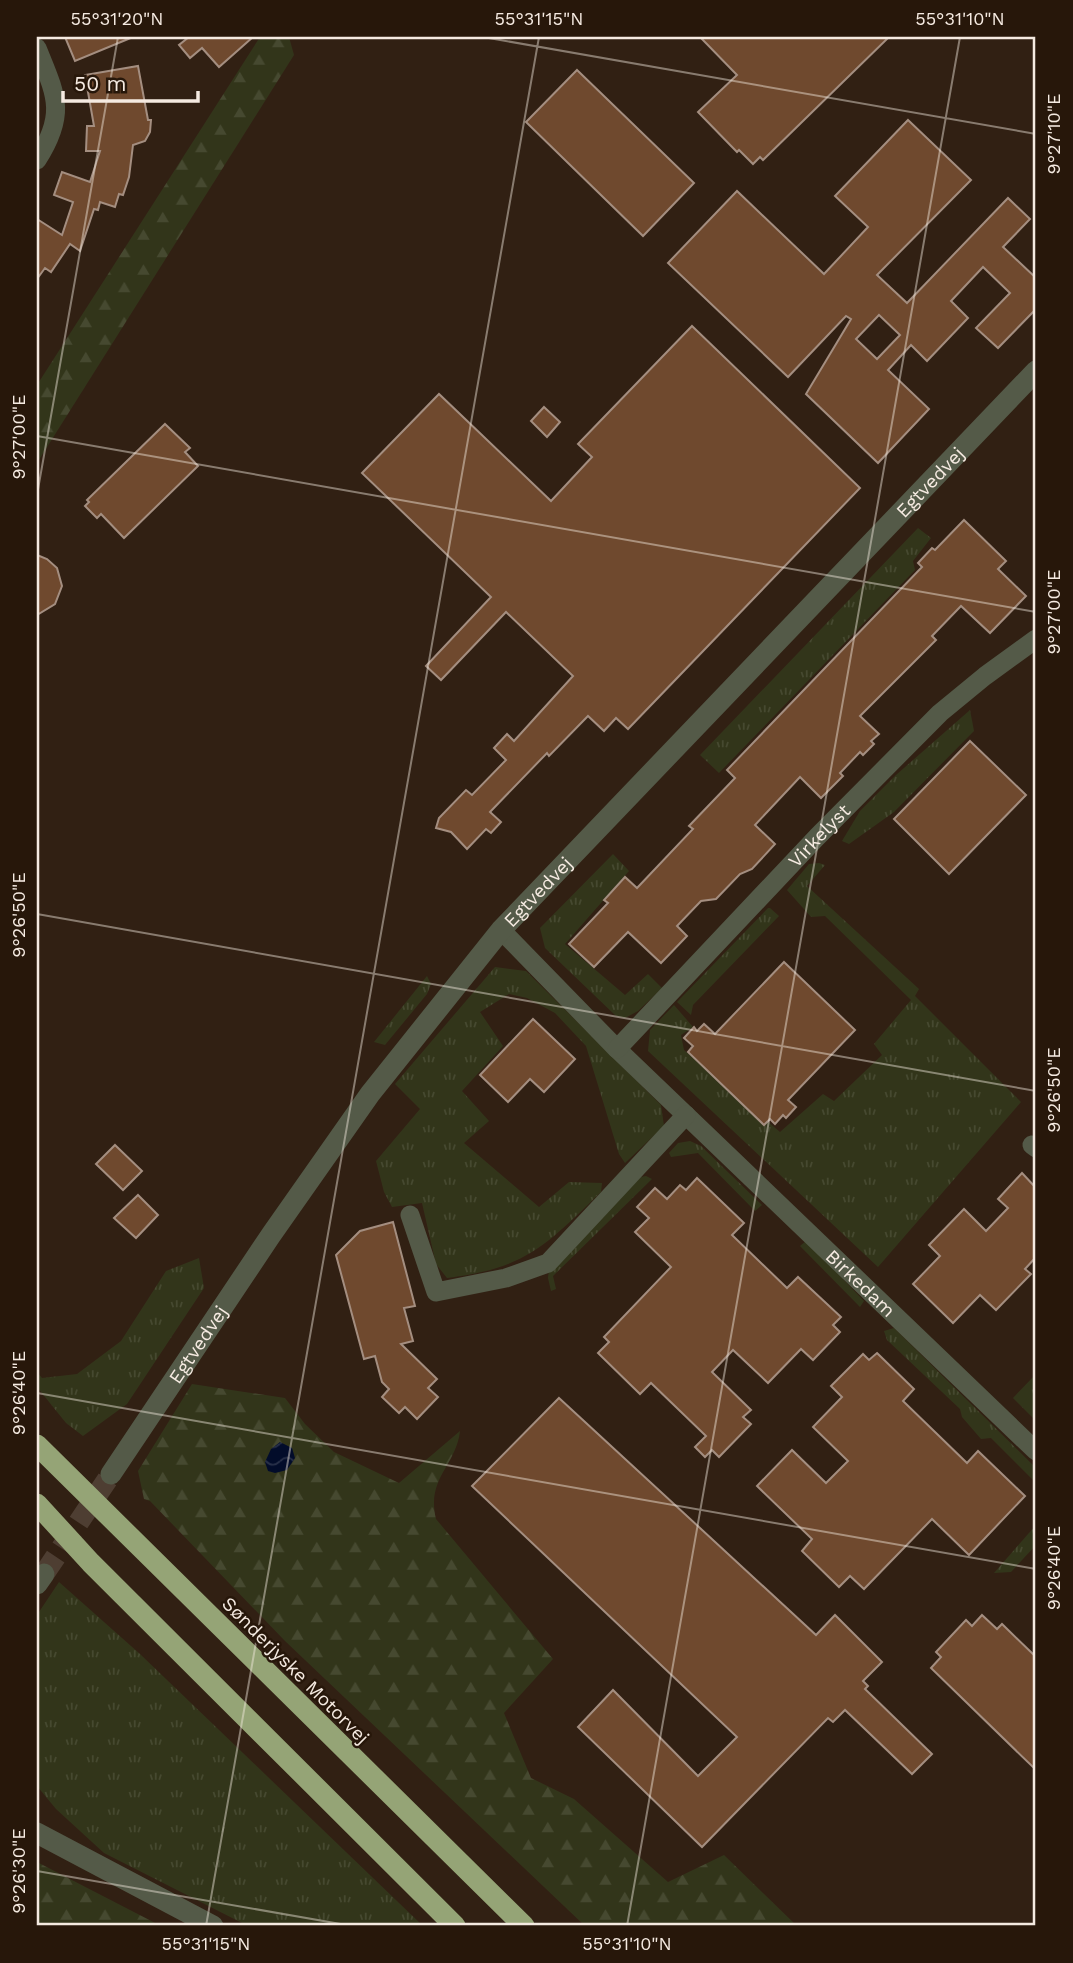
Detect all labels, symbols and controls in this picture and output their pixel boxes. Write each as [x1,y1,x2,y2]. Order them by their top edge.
text: 55°31'20"N [70,8,164,29]
text: 55°31'15"N [495,8,583,29]
text: 55°31'10"N [915,8,1005,29]
scale bar [63,60,198,104]
text: 50 m [74,71,126,96]
text: 9°27'10"E [1043,94,1064,174]
text: 9°27'00"E [8,395,29,479]
street label: Egtvedvej [891,442,969,522]
text: 9°27'00"E [1043,570,1064,654]
street label: Virkelyst [783,799,855,872]
street label: Egtvedvej [499,852,577,932]
text: 9°26'50"E [8,872,29,958]
text: 9°26'50"E [1043,1047,1064,1133]
street label: Birkedam [821,1245,900,1322]
street label: Egtvedvej [164,1301,232,1388]
text: 9°26'40"E [8,1351,29,1435]
text: 9°26'40"E [1043,1526,1064,1610]
street label: Sønderjyske Motorvej [217,1592,374,1749]
text: 9°26'30"E [8,1828,29,1914]
text: 55°31'15"N [162,1933,250,1954]
text: 55°31'10"N [582,1933,672,1954]

